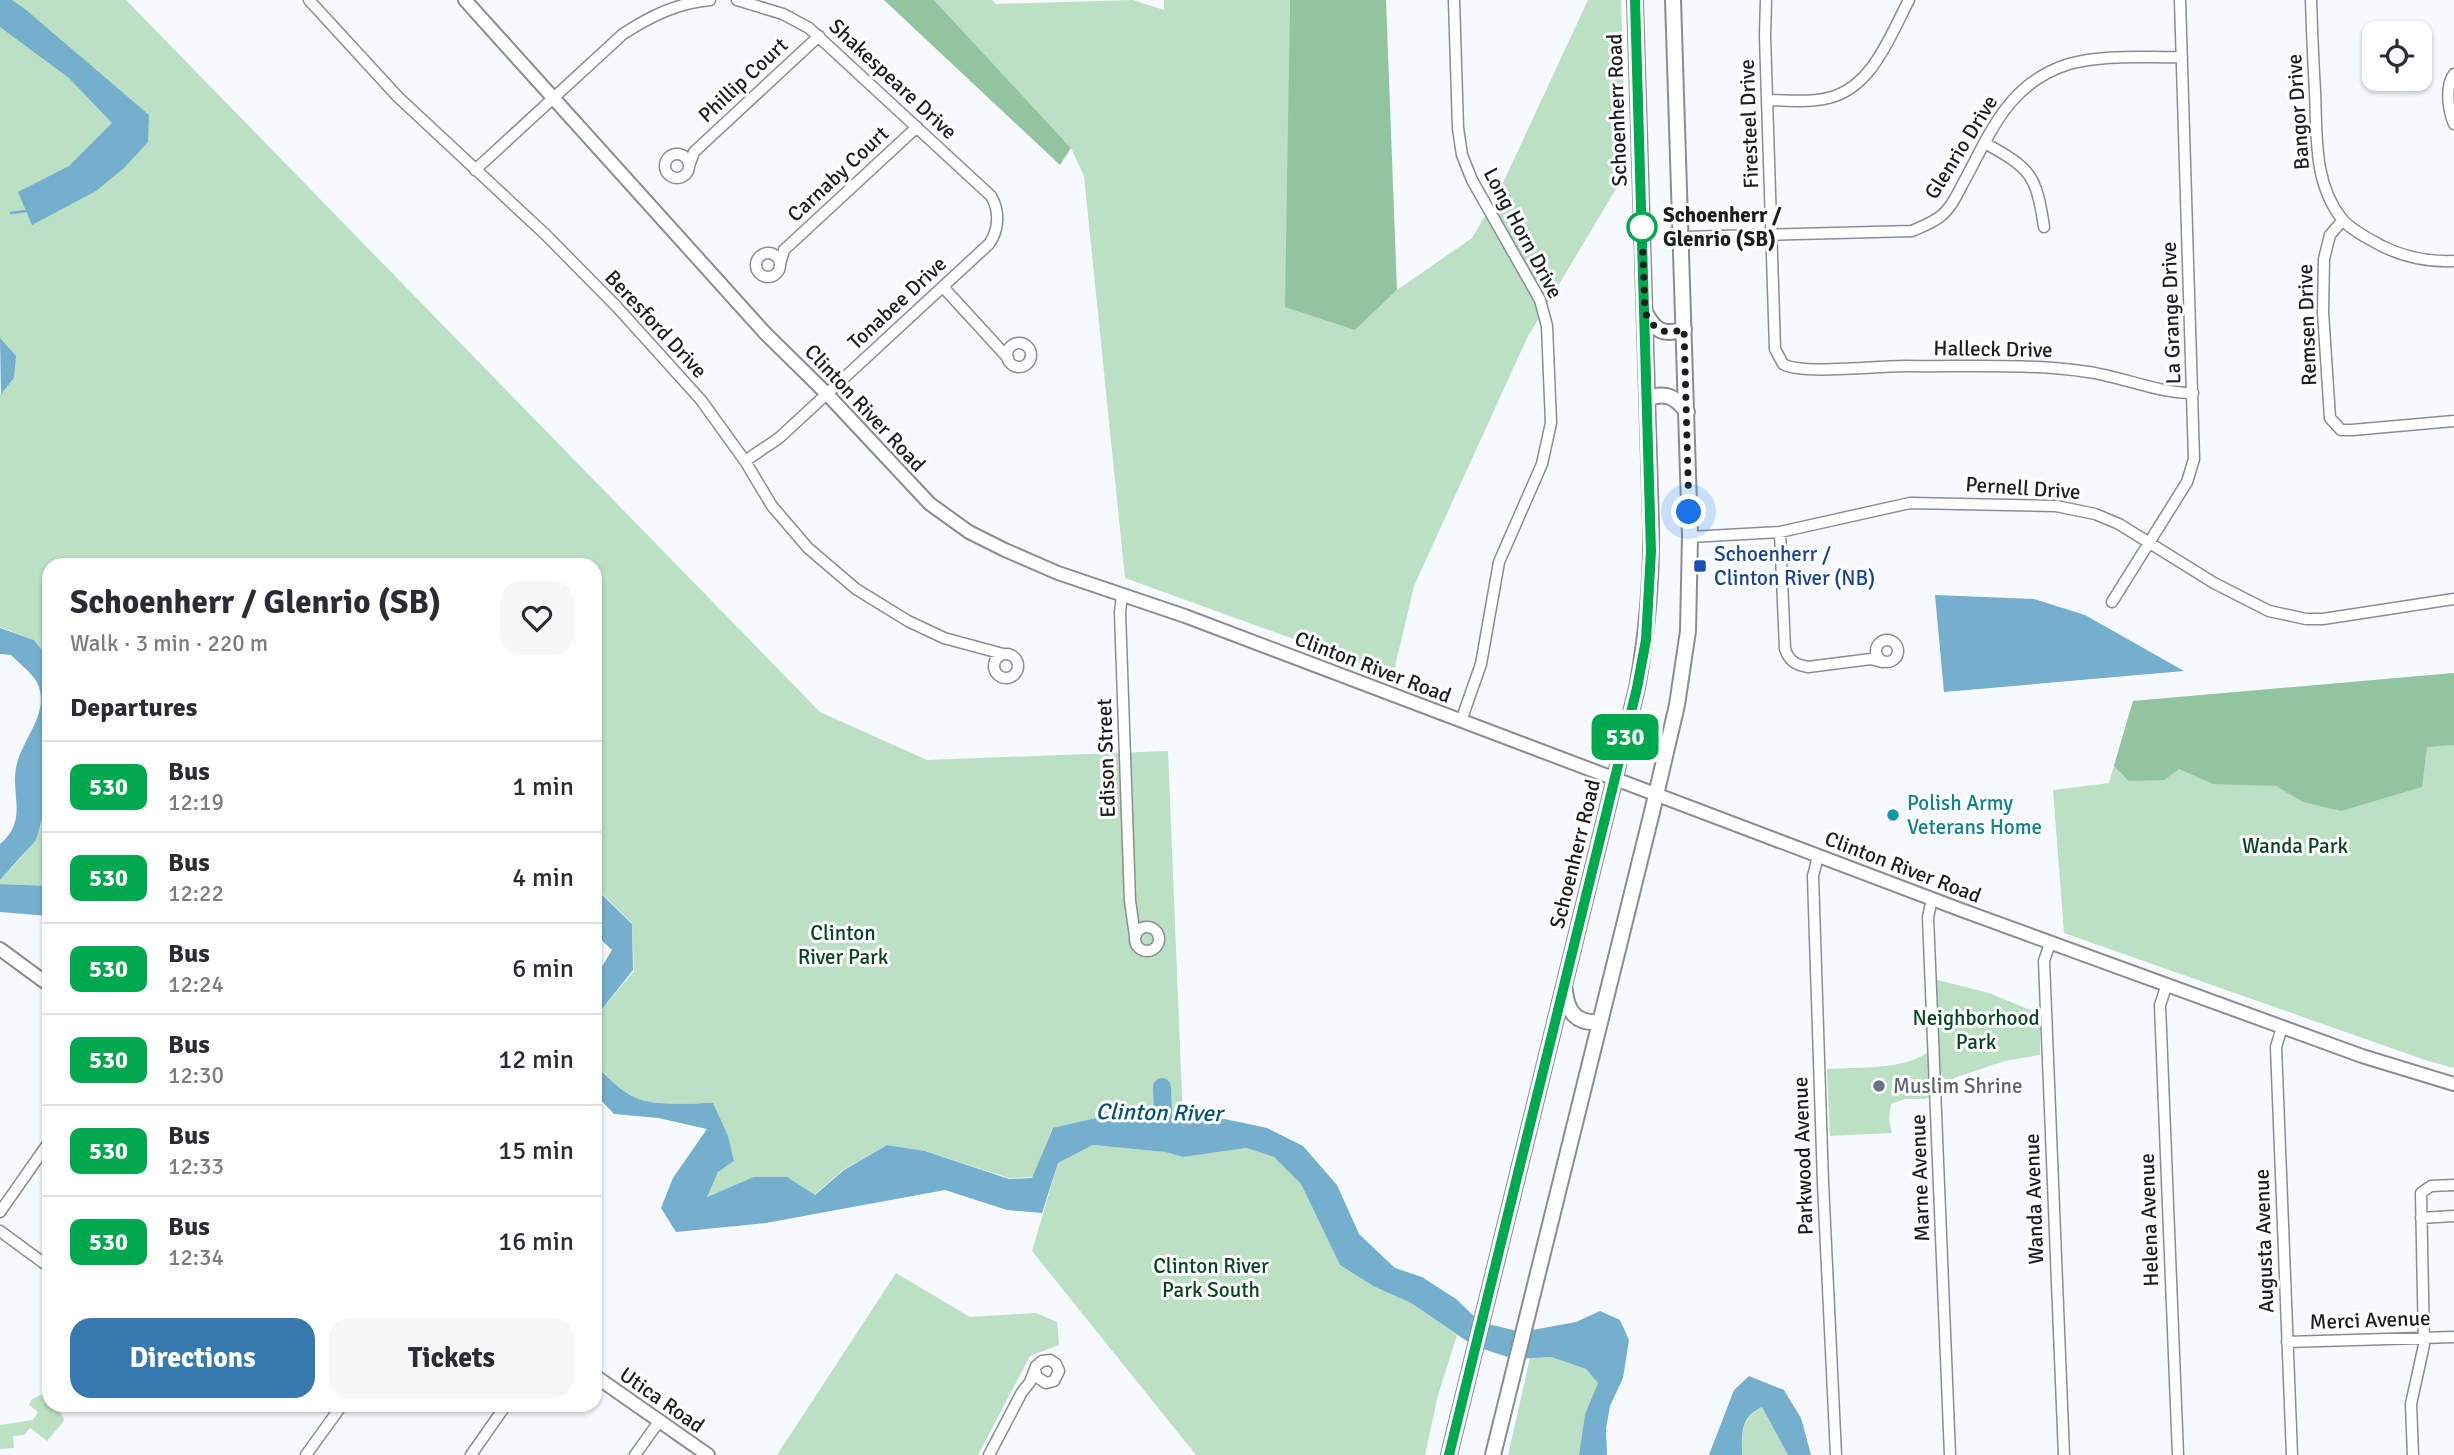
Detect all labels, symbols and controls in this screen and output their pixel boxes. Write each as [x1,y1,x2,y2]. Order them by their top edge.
street label: Shakespeare Drive [824,13,962,145]
map controls [2362,21,2432,91]
button: locate [2362,21,2432,91]
street label: Phillip Court [693,32,793,128]
street label: Schoenherr Road [1601,33,1633,187]
street label: Bangor Drive [2281,53,2315,171]
street label: Firesteel Drive [1734,59,1764,189]
street label: Glenrio Drive [1919,90,2003,204]
street label: Carnaby Court [782,121,894,227]
street label: Long Horn Drive [1478,163,1568,303]
place label: Schoenherr / Glenrio (SB) [1663,202,1782,252]
marker: Schoenherr / Glenrio (SB) [1627,212,1657,242]
street label: La Grange Drive [2156,241,2186,385]
street label: Tonabee Drive [842,251,952,355]
street label: Remsen Drive [2292,263,2322,387]
street label: Beresford Drive [599,265,713,383]
street label: Halleck Drive [1933,335,2053,363]
street label: Clinton River Road [799,339,931,477]
street label: Pernell Drive [1965,471,2081,505]
your location [1671,494,1706,529]
place label: Schoenherr / Clinton River (NB) [1714,541,1875,591]
marker: Schoenherr / Clinton River (NB) [1692,558,1708,574]
button: heart [500,581,574,655]
text: Schoenherr / Glenrio (SB) [70,582,441,623]
street label: Clinton River Road [1291,625,1455,709]
text: Walk · 3 min · 220 m [70,629,268,658]
text: Departures [70,692,197,724]
street label: Edison Street [1091,698,1121,818]
line badge: 530 [1585,714,1665,760]
text: 530 [1606,722,1644,752]
text: Bus [168,756,210,788]
text: 1 min [512,771,574,803]
text: 530 [89,772,128,802]
street label: Schoenherr Road [1544,777,1606,931]
text: 12:19 [168,788,224,817]
place label: Polish Army Veterans Home [1907,790,2042,840]
marker: Polish Army Veterans Home [1885,807,1901,823]
street label: Clinton River Road [1821,825,1985,909]
park label: Wanda Park [2242,833,2348,859]
text: Bus [168,847,210,879]
text: 4 min [512,862,574,894]
text: 530 [89,863,128,893]
text: 12:22 [168,879,224,908]
park label: Clinton River Park [798,920,889,970]
text: Bus [168,938,210,970]
text: 6 min [512,953,574,985]
text: 530 [89,954,128,984]
text: 12:24 [168,970,224,999]
park label: Neighborhood Park [1912,1005,2040,1055]
text: Bus [168,1029,210,1061]
text: 12 min [498,1044,574,1076]
text: 530 [89,1045,128,1075]
text: 12:30 [168,1061,224,1090]
place label: Muslim Shrine [1893,1073,2023,1099]
street label: Parkwood Avenue [1787,1076,1819,1236]
marker: Muslim Shrine [1871,1078,1887,1094]
water label: Clinton River [1095,1097,1226,1128]
street label: Marne Avenue [1905,1114,1935,1242]
text: Bus [168,1120,210,1152]
street label: Wanda Avenue [2019,1133,2049,1265]
text: 15 min [498,1135,574,1167]
text: 530 [89,1136,128,1166]
text: 12:33 [168,1152,224,1181]
street label: Helena Avenue [2134,1153,2164,1287]
street label: Augusta Avenue [2248,1168,2280,1314]
text: Bus [168,1211,210,1243]
text: 16 min [498,1226,574,1258]
text: 530 [89,1227,128,1257]
text: 12:34 [168,1243,224,1272]
park label: Clinton River Park South [1153,1253,1269,1303]
street label: Merci Avenue [2309,1305,2431,1335]
button: Directions [70,1318,315,1398]
button: Tickets [329,1318,574,1398]
street label: Utica Road [615,1361,709,1439]

